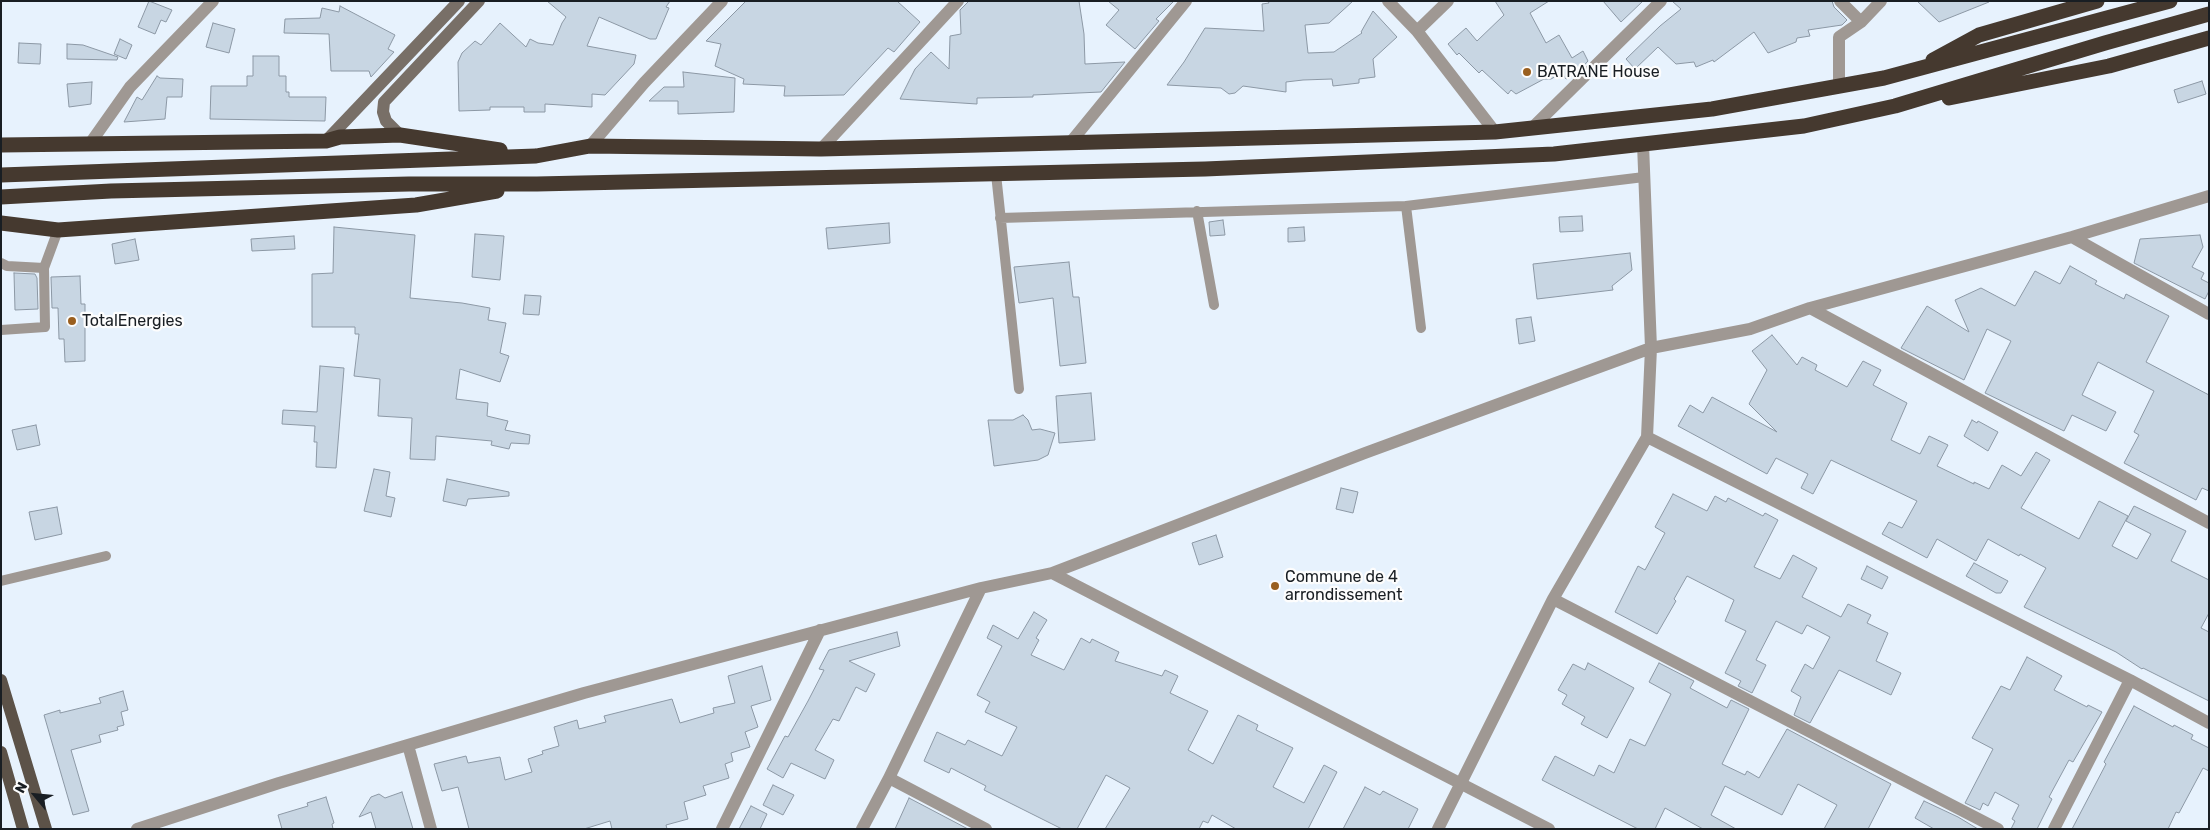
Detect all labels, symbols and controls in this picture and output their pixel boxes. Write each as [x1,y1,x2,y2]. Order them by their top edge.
place label: BATRANE House [1537,62,1660,82]
marker: BATRANE House [1521,66,1533,78]
place label: TotalEnergies [82,311,183,331]
marker: TotalEnergies [66,315,78,327]
place label: Commune de 4 arrondissement [1285,567,1402,605]
marker: Commune de 4 arrondissement [1269,580,1281,592]
north arrow [10,770,60,820]
text: N [11,779,31,796]

